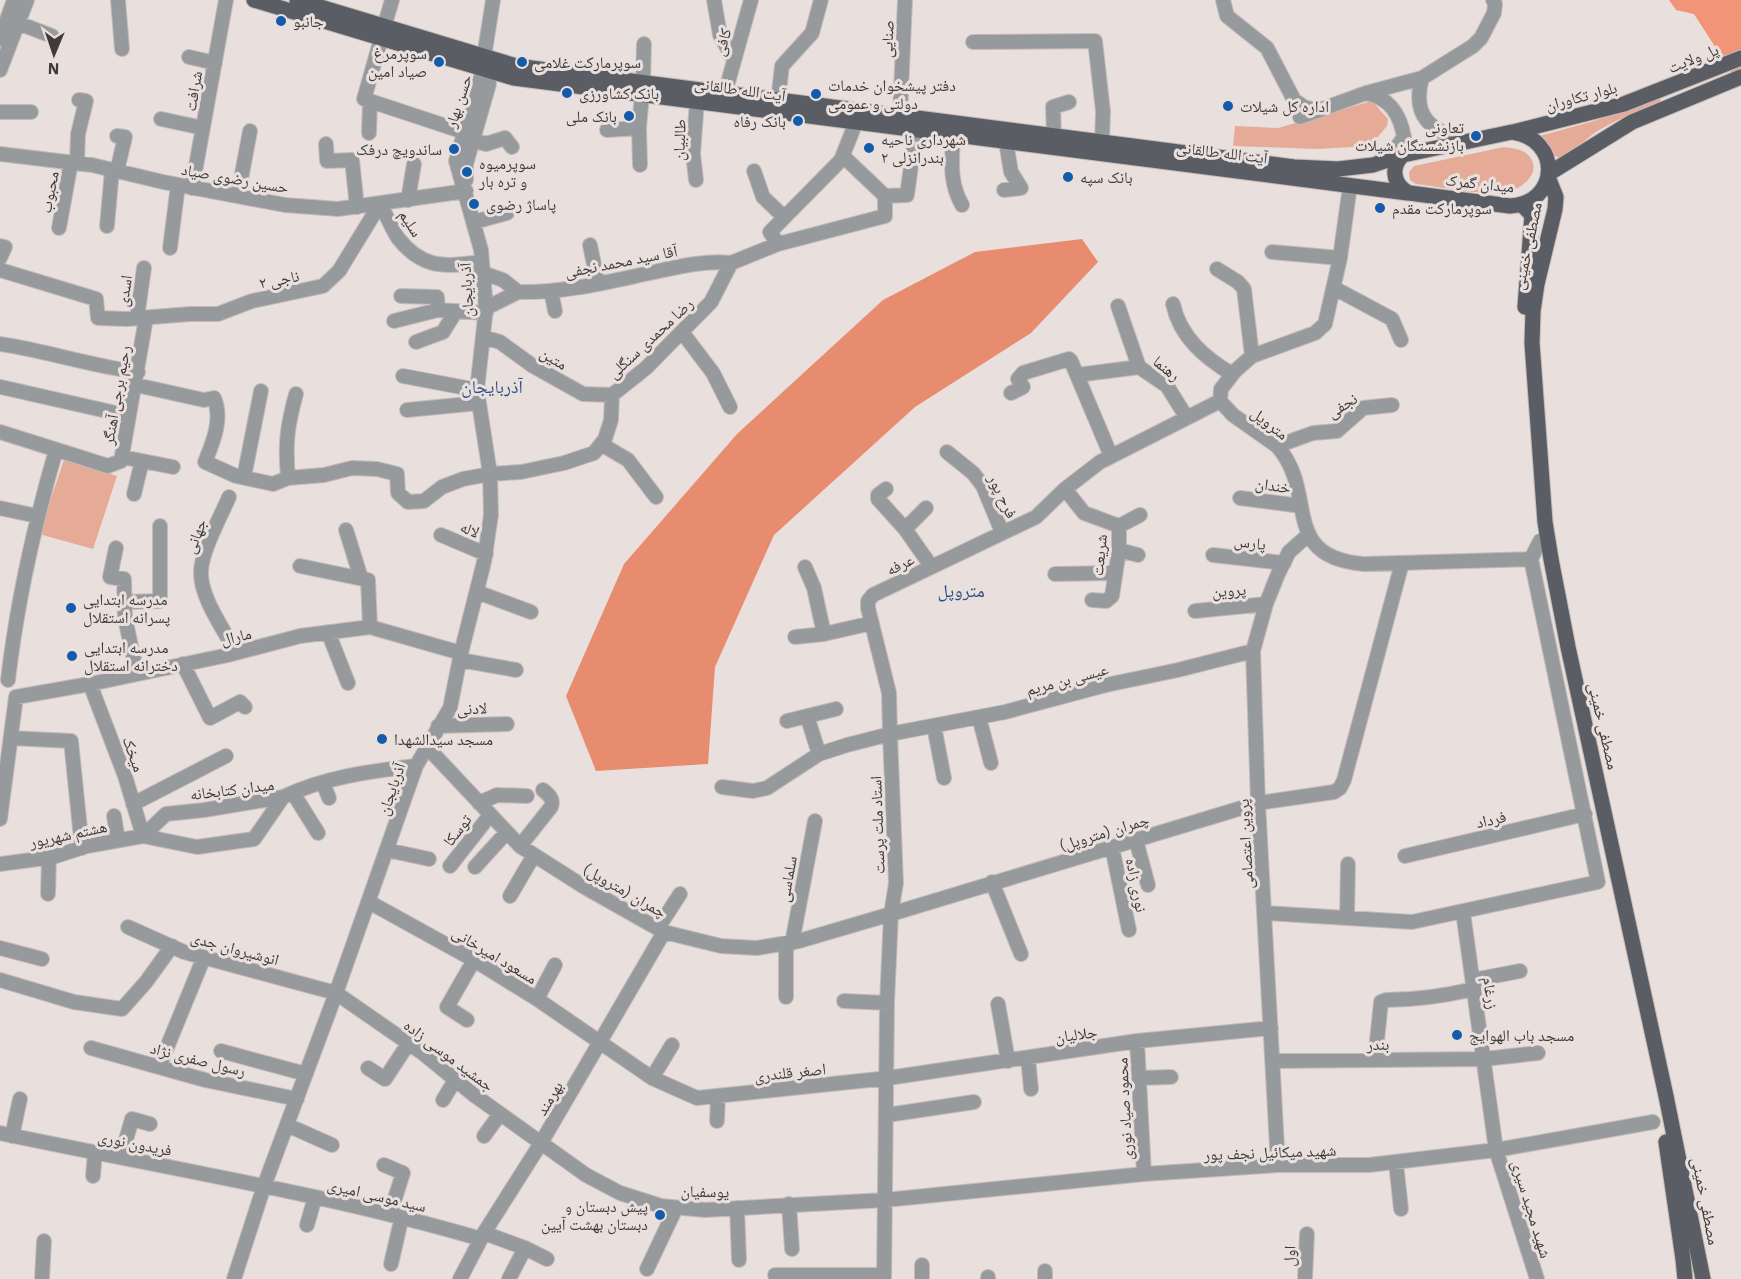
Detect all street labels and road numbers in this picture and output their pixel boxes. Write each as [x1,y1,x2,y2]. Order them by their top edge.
street label: صنایی [876,20,899,58]
street label: کافی [708,25,737,59]
street label: پل ولایت [1665,39,1722,78]
street label: شرافت [180,69,206,113]
street label: حسن بهار [440,72,477,131]
street label: آیت الله طالقانی [693,73,788,106]
street label: بلوار تکاوران [1543,77,1619,116]
street label: طالبیان [668,119,691,161]
street label: آیت الله طالقانی [1175,136,1270,169]
street label: حسین رضوی صیاد [180,159,290,198]
street label: محبوب [35,169,63,215]
street label: میدان گمرک [1445,169,1515,198]
street label: مصطفی خمینی [1508,200,1547,292]
street label: سلیم [394,206,427,241]
street label: آقا سید محمد نجفی [563,240,680,283]
street label: آذربایجان [455,261,478,318]
street label: ناجی ۲ [257,265,301,294]
street label: اسدی [112,274,137,308]
street label: رضا محمدی سنگلی [603,293,698,384]
street label: متین [536,342,571,375]
street label: رحیم برجی آهنگر [97,344,136,447]
street label: رهنما [1149,351,1185,385]
street label: نجفی [1323,388,1362,423]
street label: متروپل [1247,402,1293,445]
street label: فرح پور [983,470,1022,522]
street label: خندان [1254,473,1292,498]
street label: جهانی [179,516,212,557]
street label: لاله [457,516,483,542]
street label: پارس [1233,530,1267,555]
street label: شریعت [1087,533,1111,577]
street label: عرفه [883,549,917,579]
street label: پروین [1211,579,1247,602]
street label: مارال [219,623,254,650]
street label: عیسی بن مریم [1024,658,1111,701]
street label: مصطفی خمینی [1583,680,1624,772]
street label: لادنی [457,697,488,720]
street label: میخک [118,734,150,774]
street label: آذربایجان [373,759,411,818]
street label: میدان کتابخانه [189,774,275,805]
street label: استاد ملت پرست [865,776,889,874]
street label: پروین اعتصامی [1233,798,1258,890]
street label: فرداد [1474,806,1508,832]
street label: چمران (متروپل) [1057,809,1152,856]
street label: توسکا [438,810,476,850]
street label: هشتم شهریور [26,816,109,853]
street label: سلماسی [773,854,802,904]
street label: نوری زاده [1121,856,1152,914]
street label: چمران (متروپل) [579,858,670,923]
street label: مسعود امیرخانی [448,922,541,989]
street label: انوشیروان جدی [188,927,281,970]
street label: زرغام [1478,976,1503,1011]
street label: جمشید موسی زاده [399,1015,498,1096]
street label: جلالیان [1054,1021,1099,1048]
street label: بندر [1365,1034,1390,1054]
street label: رسول صفری نژاد [148,1037,248,1081]
street label: محمود صیاد نوری [1111,1057,1138,1161]
street label: اصغر قلندری [753,1058,827,1087]
street label: بهرمند [531,1077,567,1119]
street label: فریدون نوری [96,1126,174,1161]
street label: شهید میکائیل نجف پور [1202,1140,1337,1165]
street label: مصطفی خمینی [1687,1155,1724,1247]
street label: شهید مجید سیری [1507,1158,1556,1261]
street label: سید موسی امیری [325,1174,428,1217]
street label: یوسفیان [680,1181,730,1202]
street label: اول [1278,1245,1301,1267]

